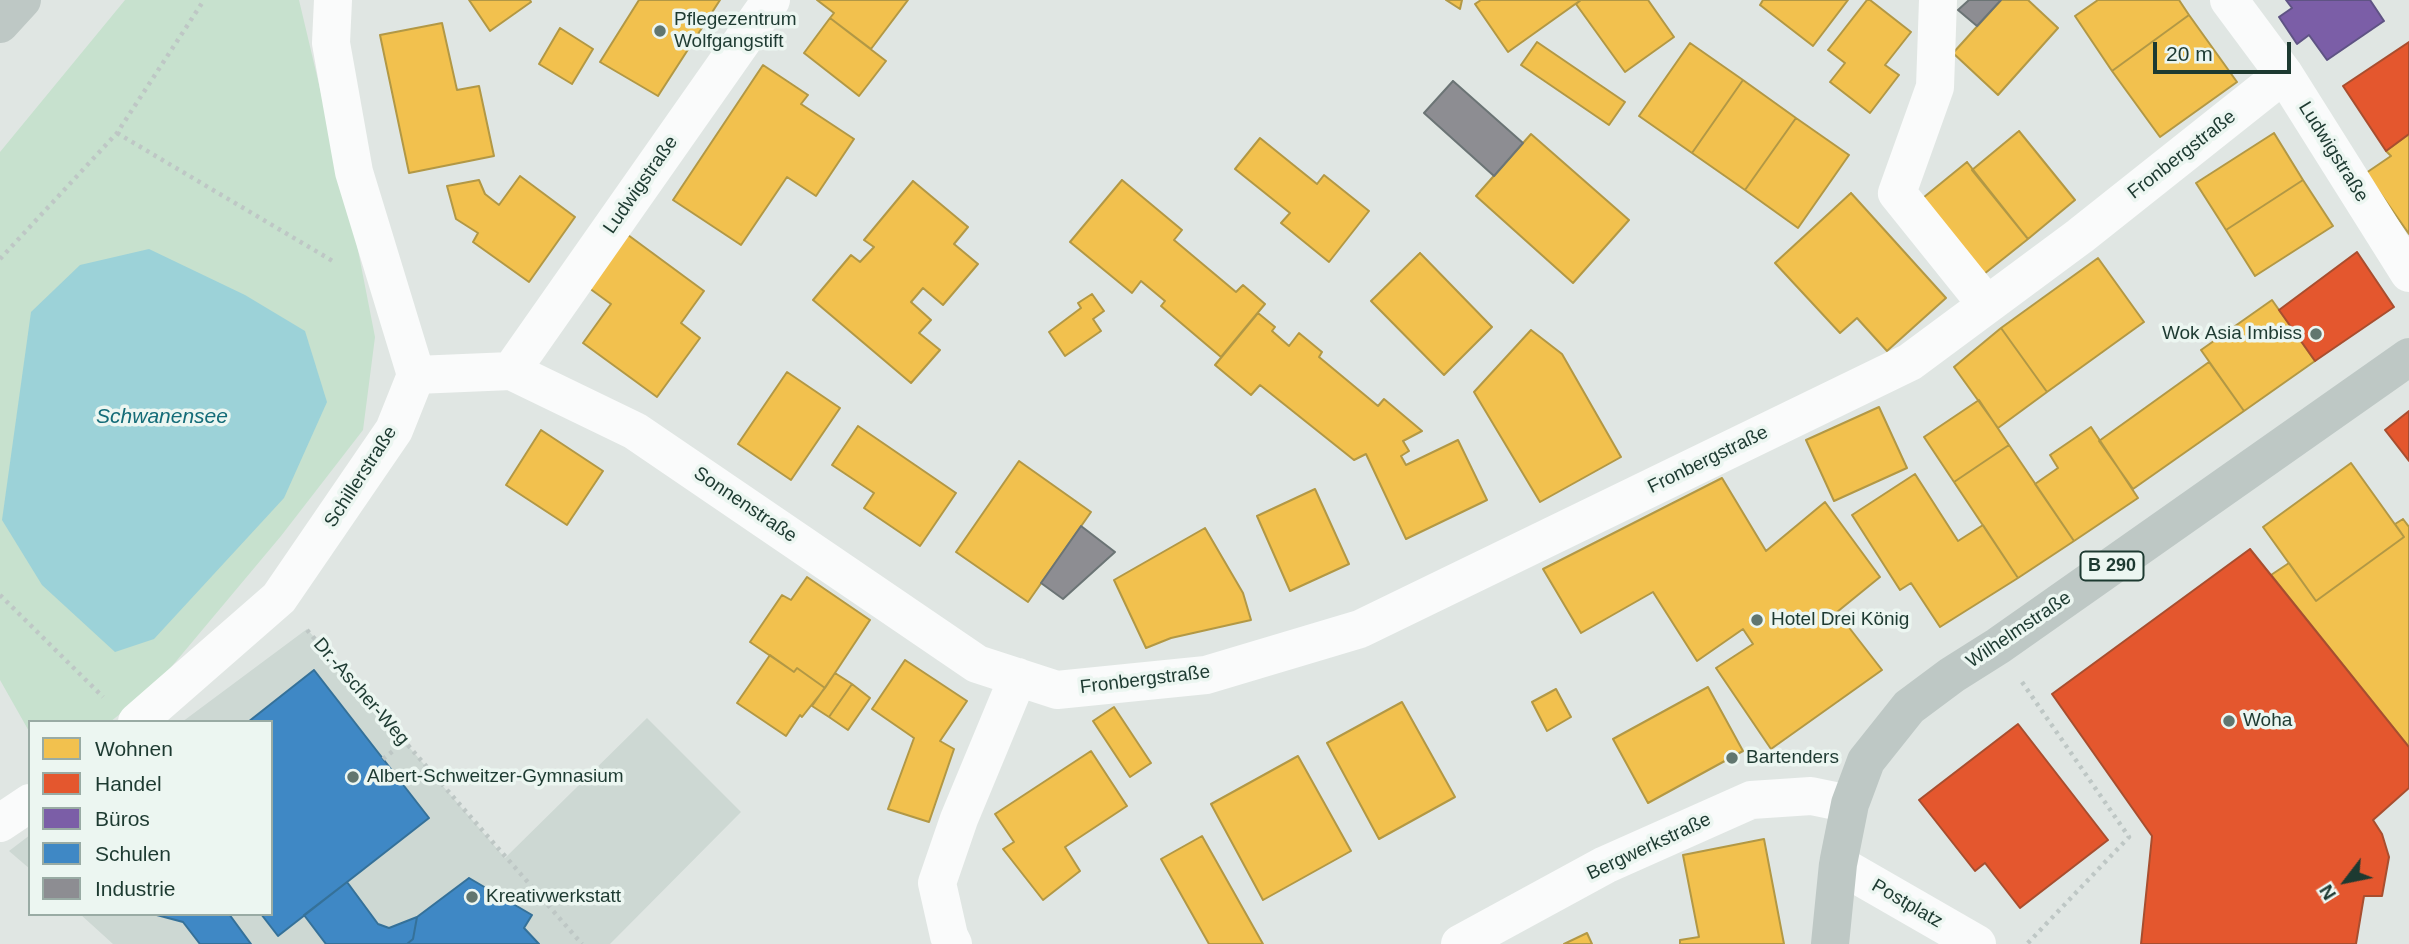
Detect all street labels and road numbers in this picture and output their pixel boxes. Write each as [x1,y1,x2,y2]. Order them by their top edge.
street label: Ludwigstraße [2293,98,2373,206]
street label: Fronbergstraße [2123,106,2241,204]
street label: Ludwigstraße [599,132,683,238]
street label: Fronbergstraße [1644,421,1772,499]
street label: Schillerstraße [320,422,402,532]
street label: Sonnenstraße [689,462,801,548]
road number: B 290 [2080,552,2144,580]
street label: Wilhelmstraße [1962,587,2076,673]
street label: Dr.-Ascher-Weg [308,634,414,750]
street label: Fronbergstraße [1079,661,1211,699]
street label: Bergwerkstraße [1583,808,1715,886]
street label: Postplatz [1867,875,1947,933]

